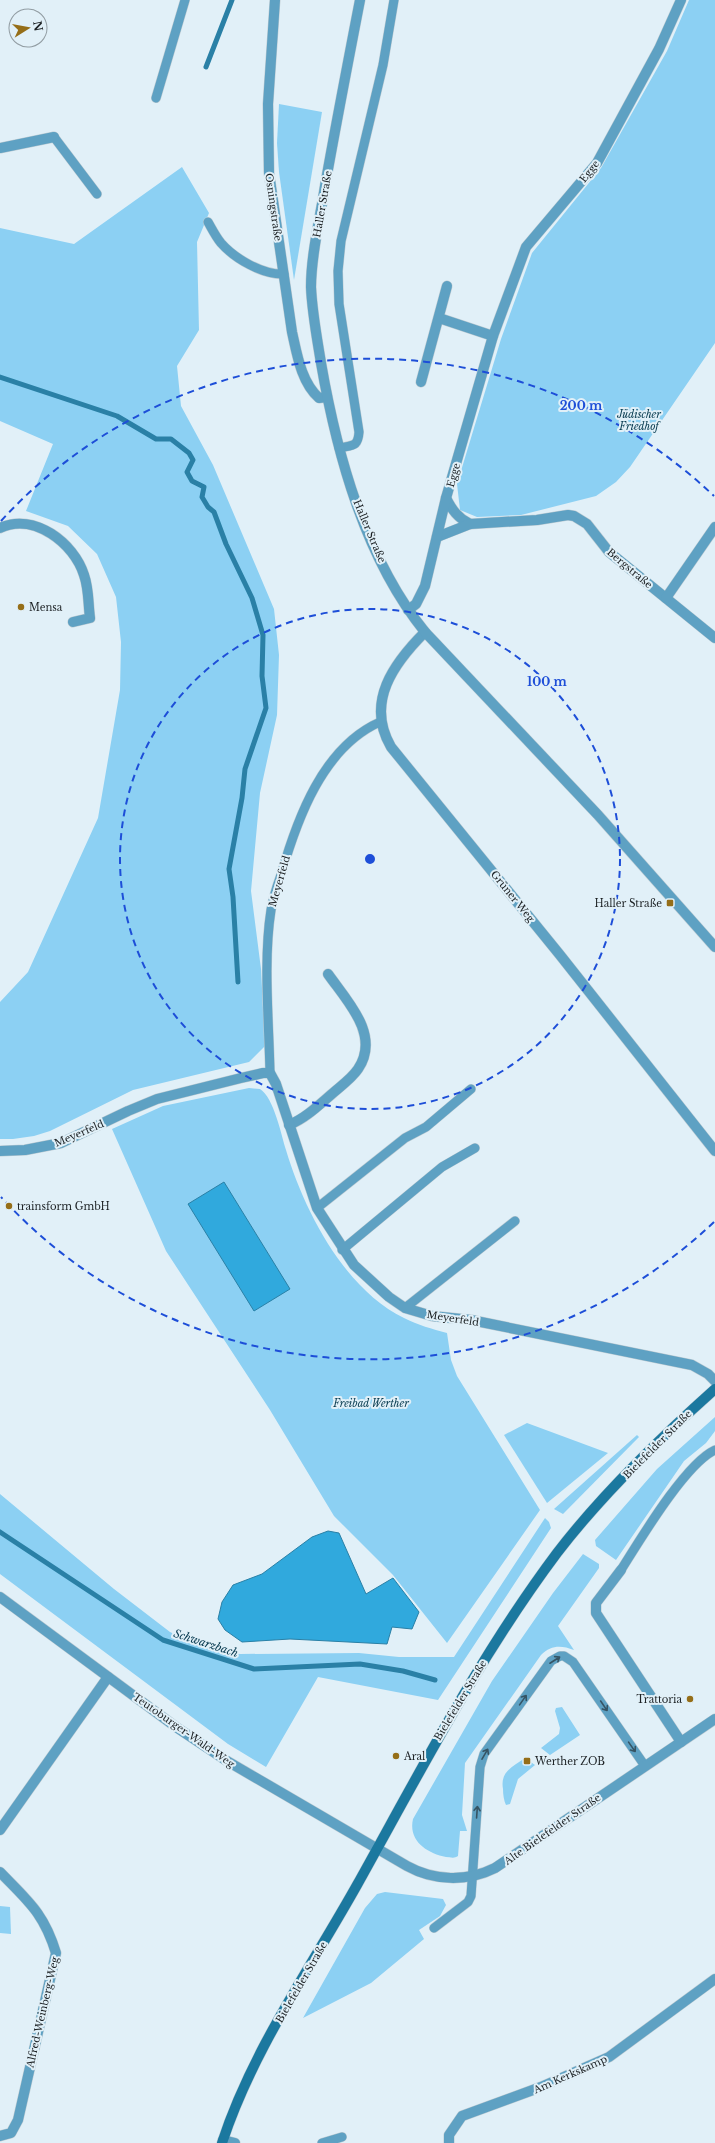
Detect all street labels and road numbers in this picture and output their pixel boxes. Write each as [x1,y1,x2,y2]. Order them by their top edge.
street label: Egge [577,157,602,185]
street label: Haller Straße [310,169,335,238]
street label: Osningstraße [262,172,285,242]
street label: Egge [444,461,463,489]
street label: Haller Straße [350,498,389,565]
street label: Bergstraße [604,546,655,591]
street label: Meyerfeld [266,854,293,908]
street label: Grüner Weg [488,868,538,925]
street label: Meyerfeld [52,1117,106,1150]
street label: Meyerfeld [426,1308,480,1329]
street label: Bielefelder Straße [620,1407,695,1481]
street label: Bielefelder Straße [431,1657,490,1743]
street label: Teutoburger-Wald-Weg [130,1690,238,1771]
street label: Alte Bielefelder Straße [501,1791,603,1868]
street label: Bielefelder Straße [273,1939,330,2025]
street label: Alfred-Weinberg-Weg [23,1954,62,2070]
street label: Am Kerkskamp [530,2052,609,2097]

